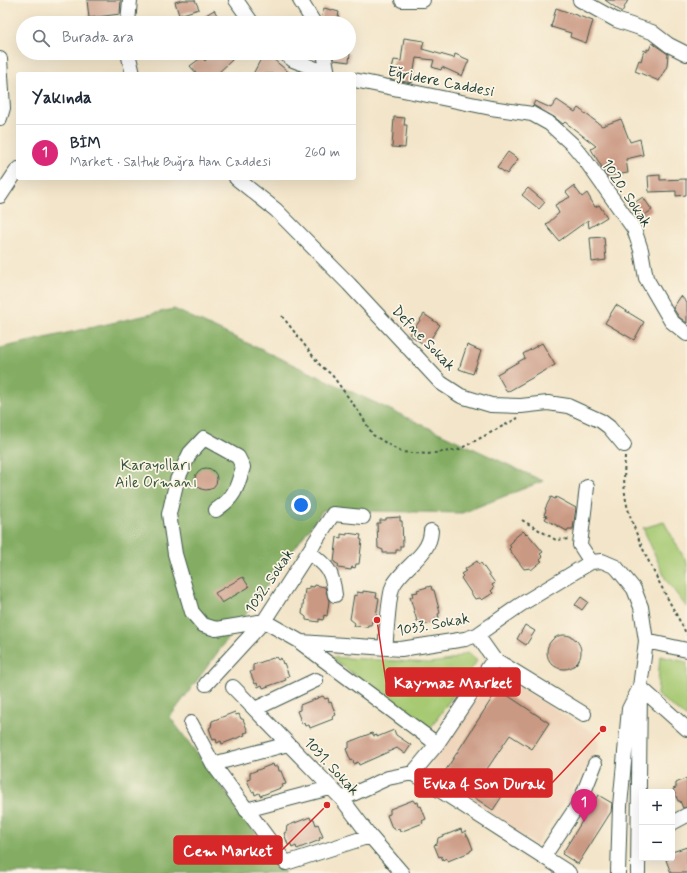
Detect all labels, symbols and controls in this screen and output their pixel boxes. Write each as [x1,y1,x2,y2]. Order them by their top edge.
search box [16,16,356,60]
icon: search [30,27,52,49]
text: Burada ara [62,28,134,48]
street label: Eğridere Caddesi [386,62,496,102]
text: Yakında [32,87,92,109]
text: BİM [70,134,101,154]
text: 1 [42,144,48,161]
text: 260 m [305,144,340,161]
text: Market · Saltuk Buğra Han Caddesi [70,154,271,171]
street label: 1020. Sokak [597,156,656,232]
street label: Defne Sokak [387,302,460,376]
park label: Karayolları Aile Ormanı [115,456,197,493]
your location [291,495,311,515]
street label: 1032. Sokak [241,545,299,618]
street label: 1033. Sokak [395,609,471,641]
callout: Kaymaz Market [386,668,520,696]
text: Kaymaz Market [394,673,512,694]
street label: 1031. Sokak [299,733,364,800]
callout: Evka 4 Son Durak [415,769,552,797]
text: Evka 4 Son Durak [422,774,547,795]
pin: 1 [571,789,597,822]
map controls [639,789,675,861]
button: + [639,789,675,825]
button: − [639,825,675,861]
callout: Cem Market [174,836,282,864]
text: Cem Market [183,841,273,862]

